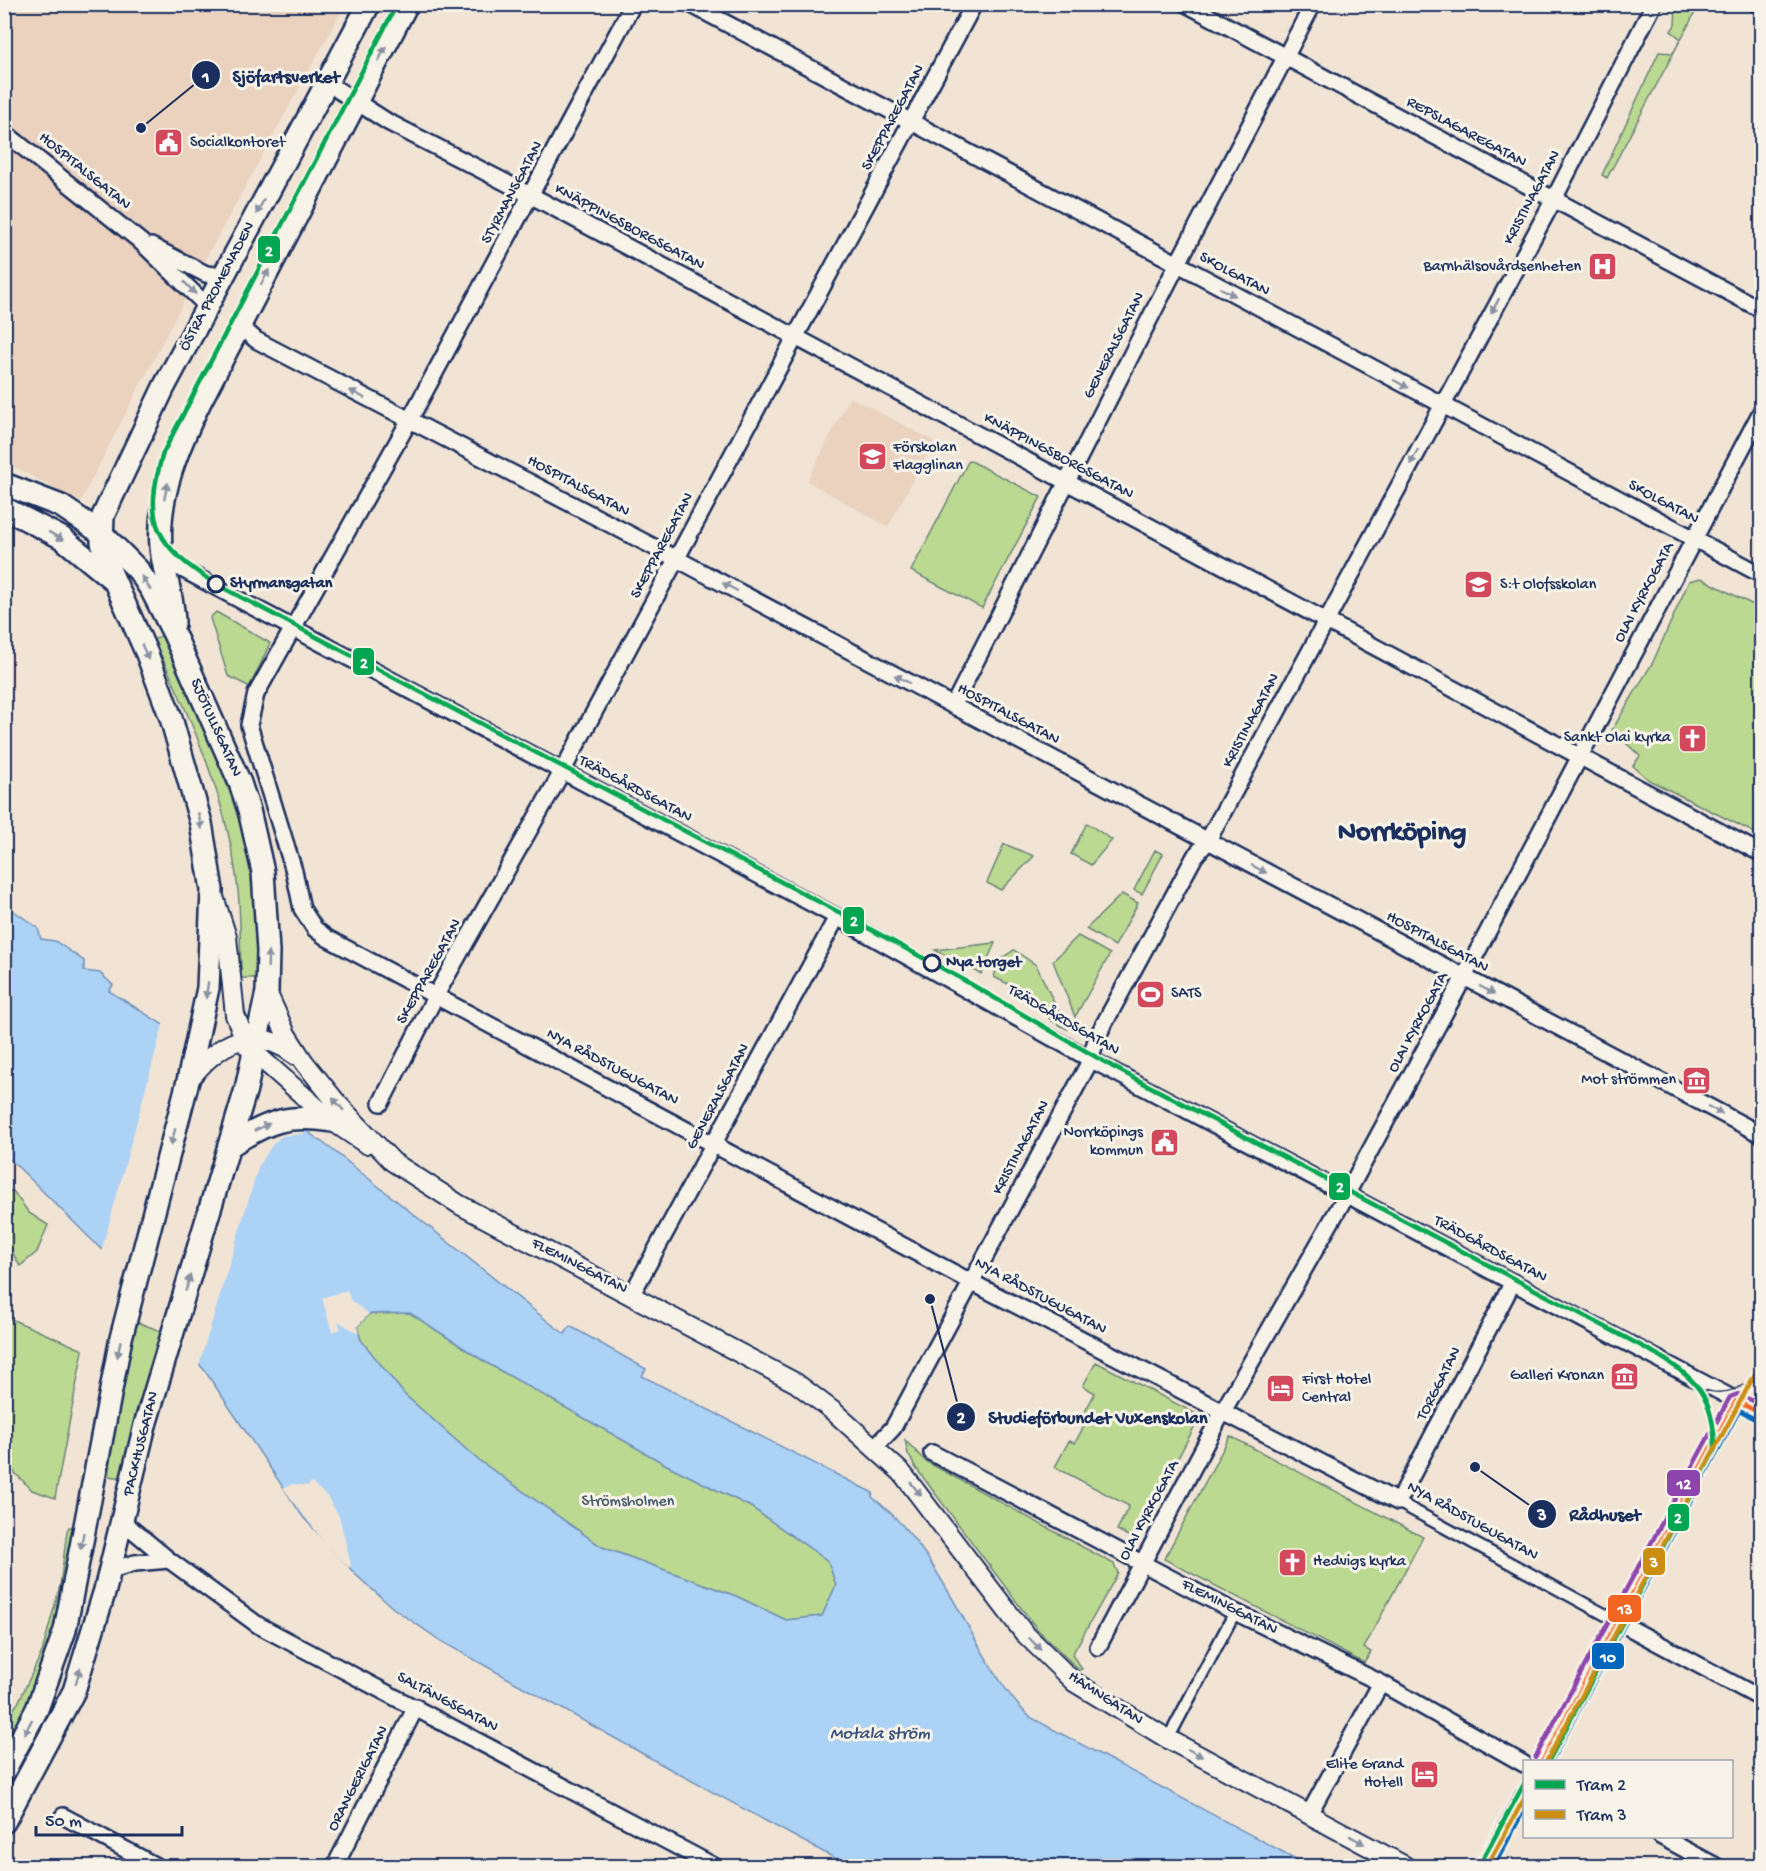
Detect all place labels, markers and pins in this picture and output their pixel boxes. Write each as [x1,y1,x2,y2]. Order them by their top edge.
callout: Sjöfartsverket [191,57,352,93]
public building icon: Socialkontoret [153,127,185,159]
place label: Socialkontoret [190,134,287,153]
hospital icon: Barnhälsovårdsenheten [1586,251,1618,283]
place label: Barnhälsovårdsenheten [1423,258,1581,277]
place label: Förskolan Flagglinan [892,439,963,476]
school or university icon: Förskolan Flagglinan [856,441,888,473]
school or university icon: S:t Olofsskolan [1463,569,1495,601]
marker: Styrmansgatan [207,575,225,593]
place label: Styrmansgatan [230,575,333,594]
place label: S:t Olofsskolan [1500,576,1597,595]
church icon: Sankt Olai kyrka [1676,722,1708,754]
place label: Sankt Olai kyrka [1564,729,1672,748]
marker: Nya torget [923,954,941,972]
place label: Nya torget [946,954,1023,973]
sports icon: SATS [1134,978,1166,1010]
place label: SATS [1171,985,1202,1004]
museum icon: Mot strömmen [1681,1064,1713,1096]
place label: Mot strömmen [1581,1071,1676,1090]
place label: Norrköpings kommun [1064,1124,1144,1161]
public building icon: Norrköpings kommun [1148,1126,1180,1158]
museum icon: Galleri Kronan [1609,1360,1641,1392]
place label: Galleri Kronan [1510,1367,1604,1386]
place label: First Hotel Central [1301,1371,1371,1408]
hotel icon: First Hotel Central [1265,1373,1297,1405]
callout: Studieförbundet Vuxenskolan [946,1399,1220,1435]
callout: Rådhuset [1527,1496,1653,1532]
church icon: Hedvigs kyrka [1276,1546,1308,1578]
place label: Hedvigs kyrka [1313,1553,1407,1572]
place label: Elite Grand Hotell [1326,1756,1405,1793]
hotel icon: Elite Grand Hotell [1408,1758,1440,1790]

